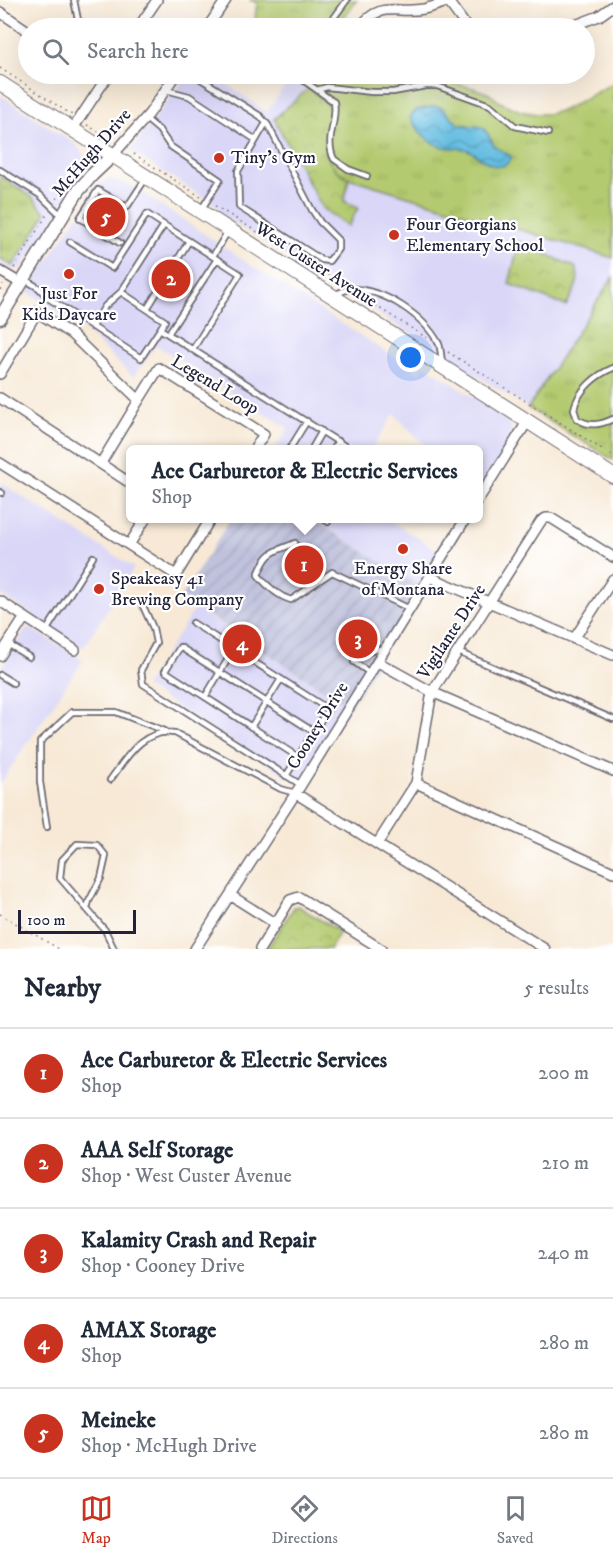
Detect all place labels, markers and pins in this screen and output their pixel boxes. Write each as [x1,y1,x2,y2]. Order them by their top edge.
place label: Tiny's Gym [231,147,316,169]
marker: Tiny's Gym [212,151,226,165]
pin: 5 [86,194,126,240]
place label: Four Georgians Elementary School [406,214,544,257]
marker: Four Georgians Elementary School [387,228,401,242]
pin: 2 [152,256,190,302]
marker: Just For Kids Daycare [62,267,76,281]
place label: Just For Kids Daycare [21,283,117,326]
pin: 1 [284,542,324,588]
marker: Energy Share of Montana [396,542,410,556]
place label: Energy Share of Montana [354,558,452,601]
place label: Speakeasy 41 Brewing Company [111,568,244,611]
marker: Speakeasy 41 Brewing Company [92,582,106,596]
pin: 3 [338,616,378,662]
pin: 4 [222,622,262,666]

